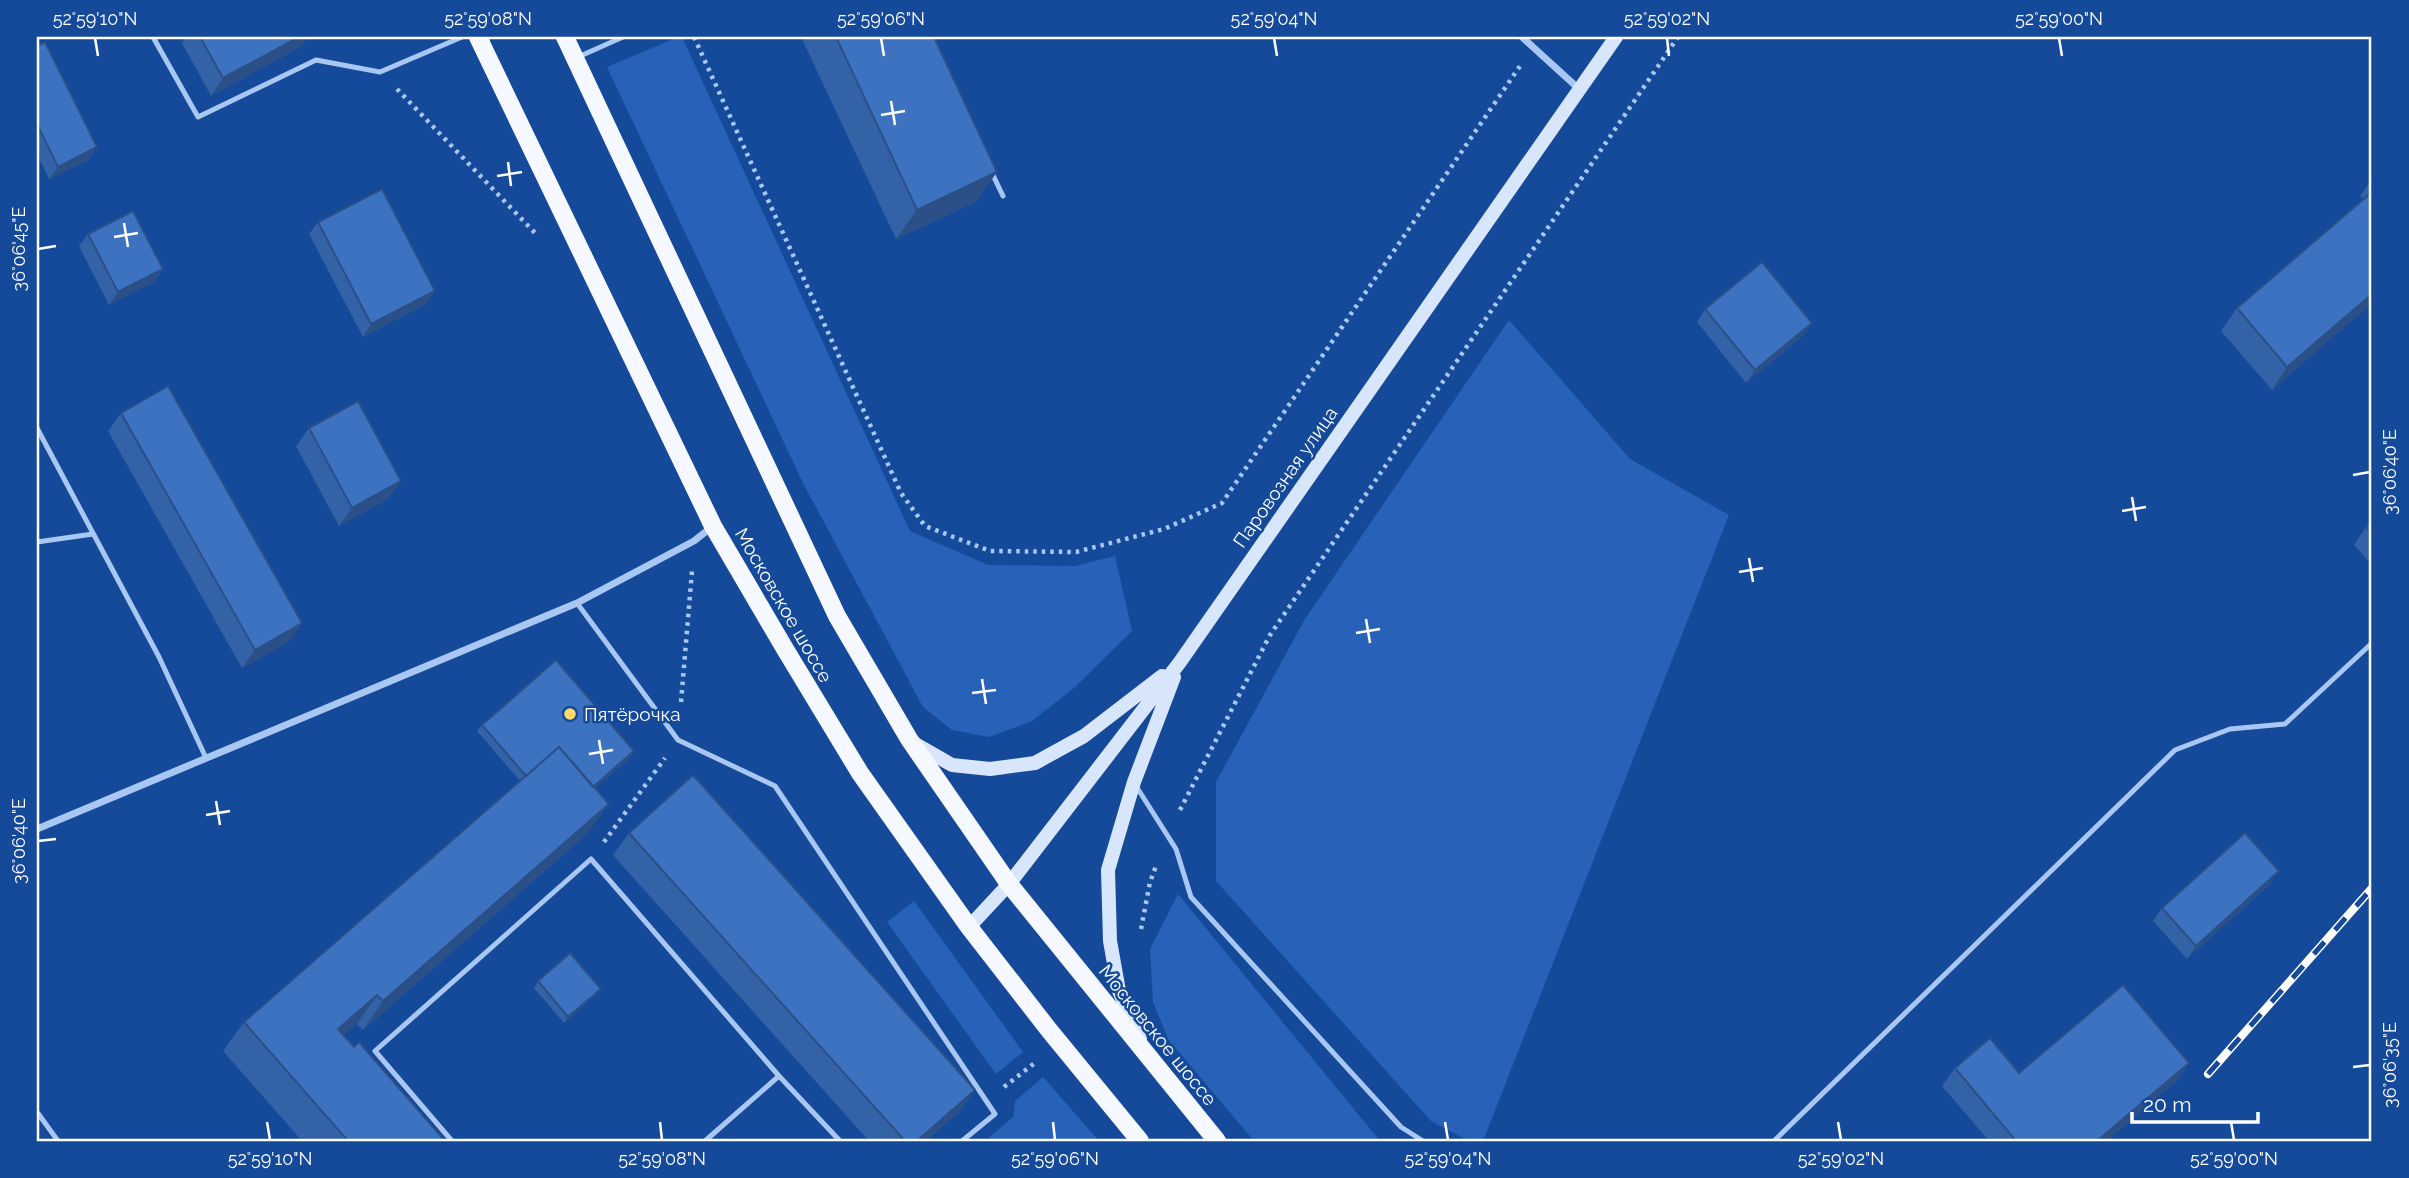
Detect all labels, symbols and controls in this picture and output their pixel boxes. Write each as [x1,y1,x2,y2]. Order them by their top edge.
text: 52°59'10"N [53,8,137,29]
text: 52°59'08"N [444,8,532,29]
text: 52°59'06"N [837,8,925,29]
text: 52°59'04"N [1231,8,1317,29]
text: 52°59'02"N [1624,8,1710,29]
text: 52°59'00"N [2015,8,2103,29]
text: 36°06'45"E [8,207,29,291]
street label: Паровозная улица [1228,402,1342,552]
text: 36°06'40"E [2379,429,2400,515]
street label: Московское шоссе [731,524,837,686]
place label: Пятёрочка [584,703,681,725]
marker: Пятёрочка [562,706,578,722]
text: 36°06'40"E [8,798,29,884]
street label: Московское шоссе [1095,960,1221,1110]
text: 36°06'35"E [2379,1022,2400,1108]
scale bar [2132,1080,2258,1124]
text: 20 m [2143,1092,2191,1117]
text: 52°59'10"N [228,1148,312,1169]
text: 52°59'08"N [618,1148,706,1169]
text: 52°59'06"N [1011,1148,1099,1169]
text: 52°59'04"N [1405,1148,1491,1169]
text: 52°59'02"N [1798,1148,1884,1169]
text: 52°59'00"N [2190,1148,2278,1169]

